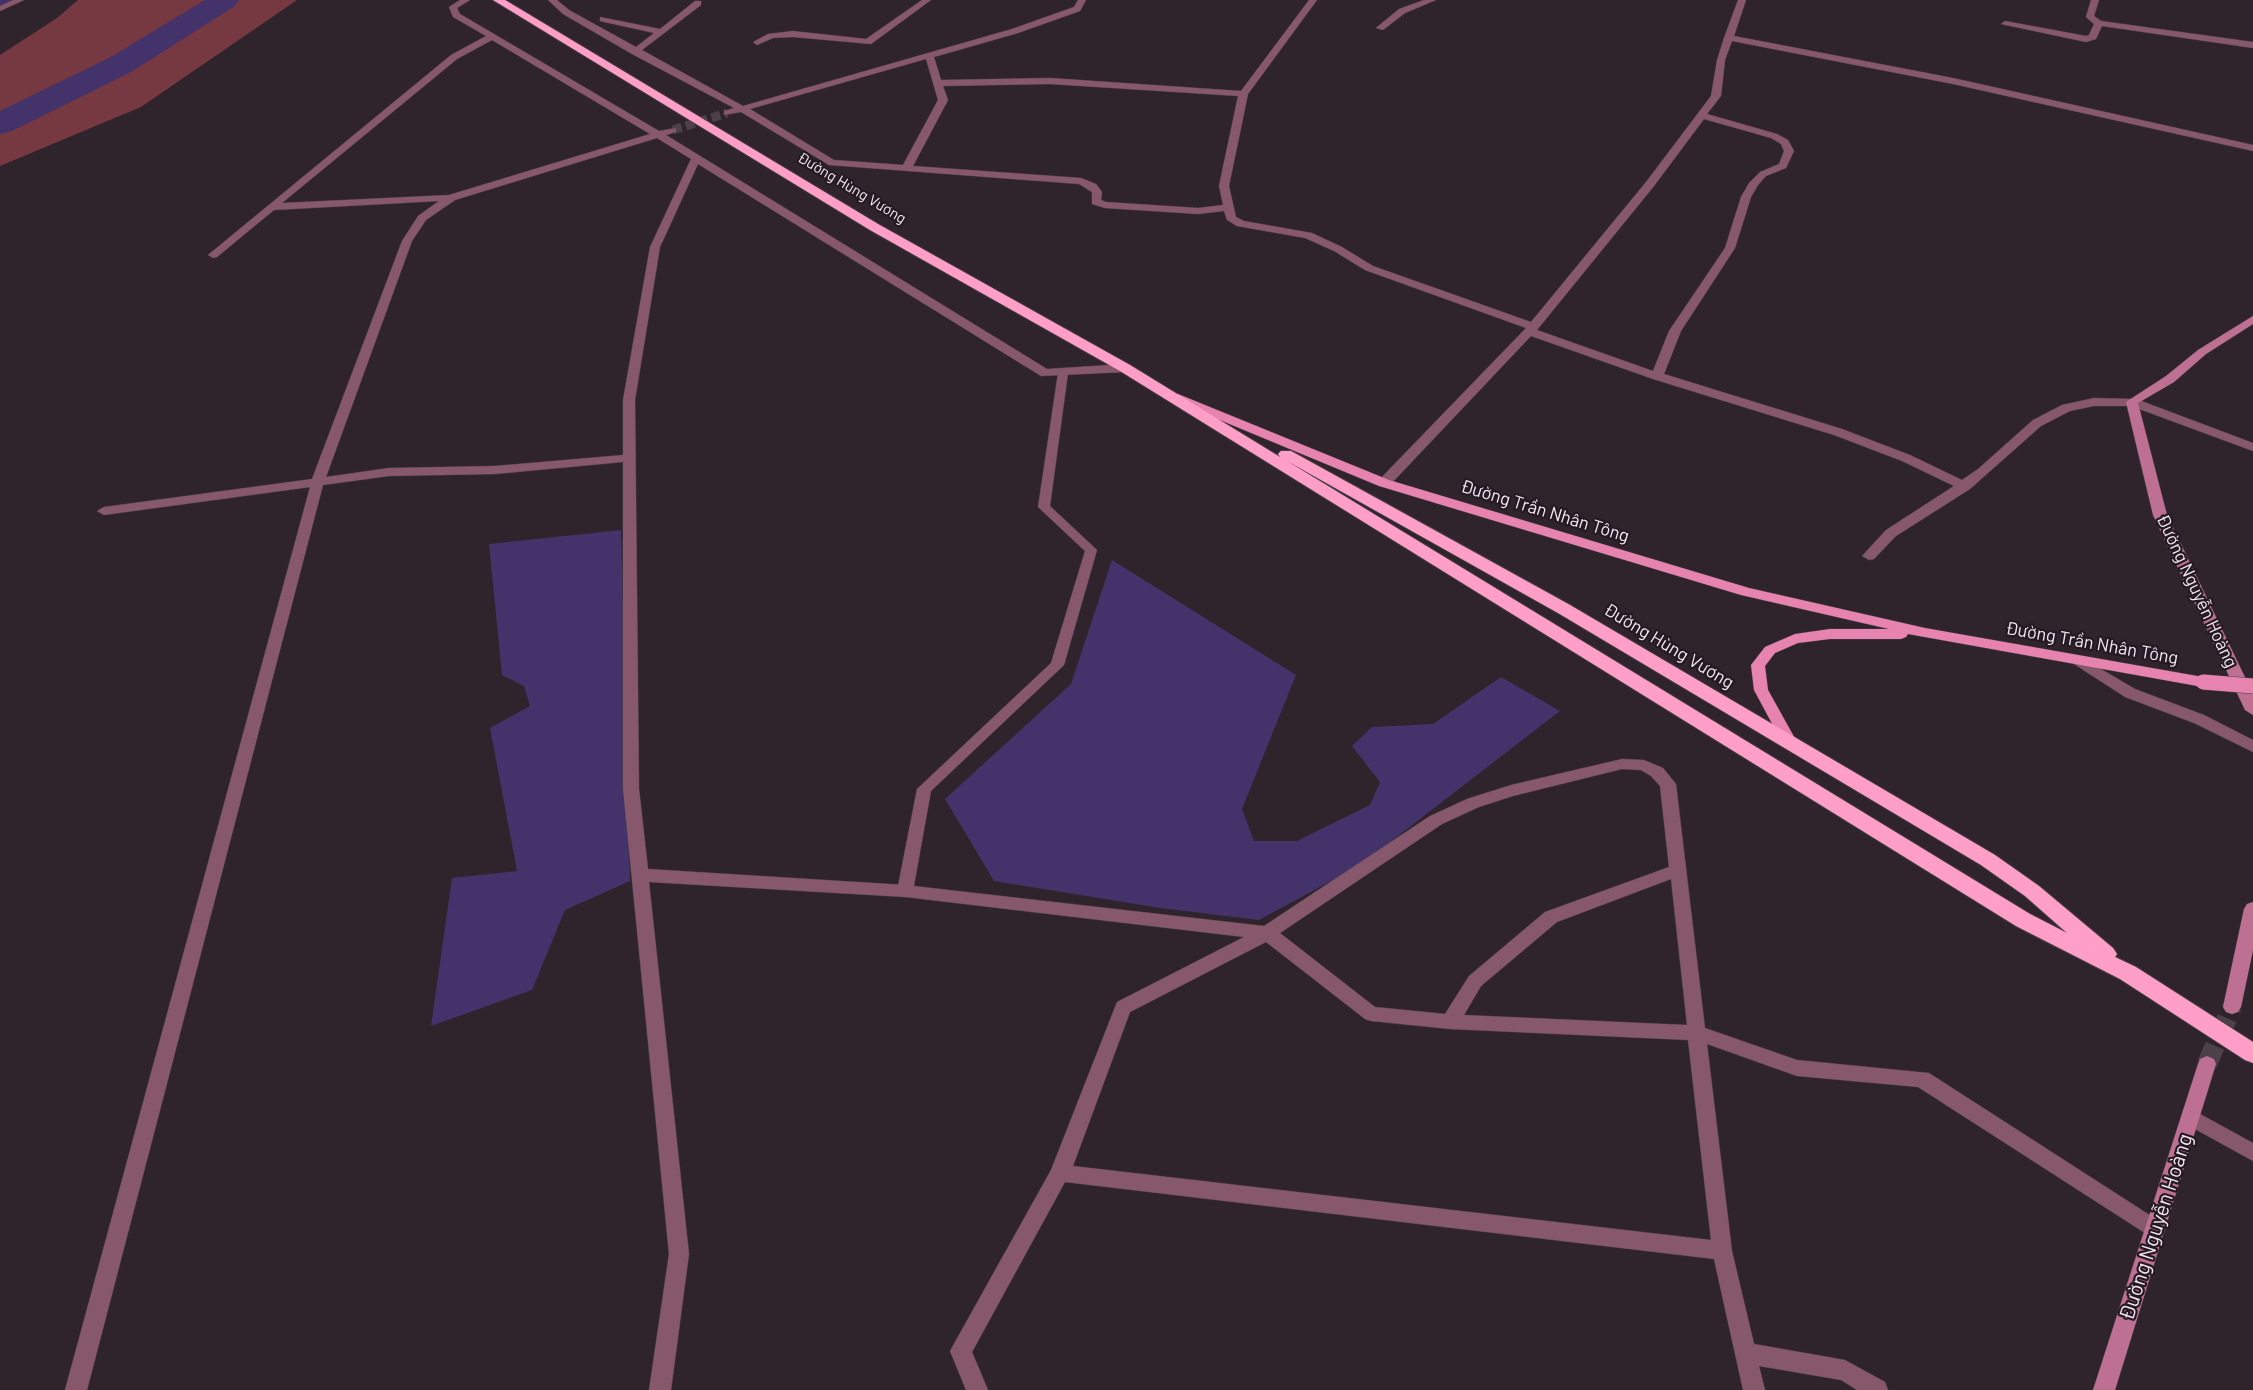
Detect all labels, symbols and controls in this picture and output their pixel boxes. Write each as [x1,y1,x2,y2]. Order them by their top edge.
street label: Đường Hùng Vương [795,149,909,227]
street label: Đường Trần Nhân Tông [1458,475,1632,547]
street label: Đường Nguyễn Hoàng [2152,511,2242,671]
street label: Đường Hùng Vương [1600,599,1738,693]
street label: Đường Trần Nhân Tông [2004,617,2180,669]
street label: Đường Nguyễn Hoàng [2114,1131,2198,1323]

